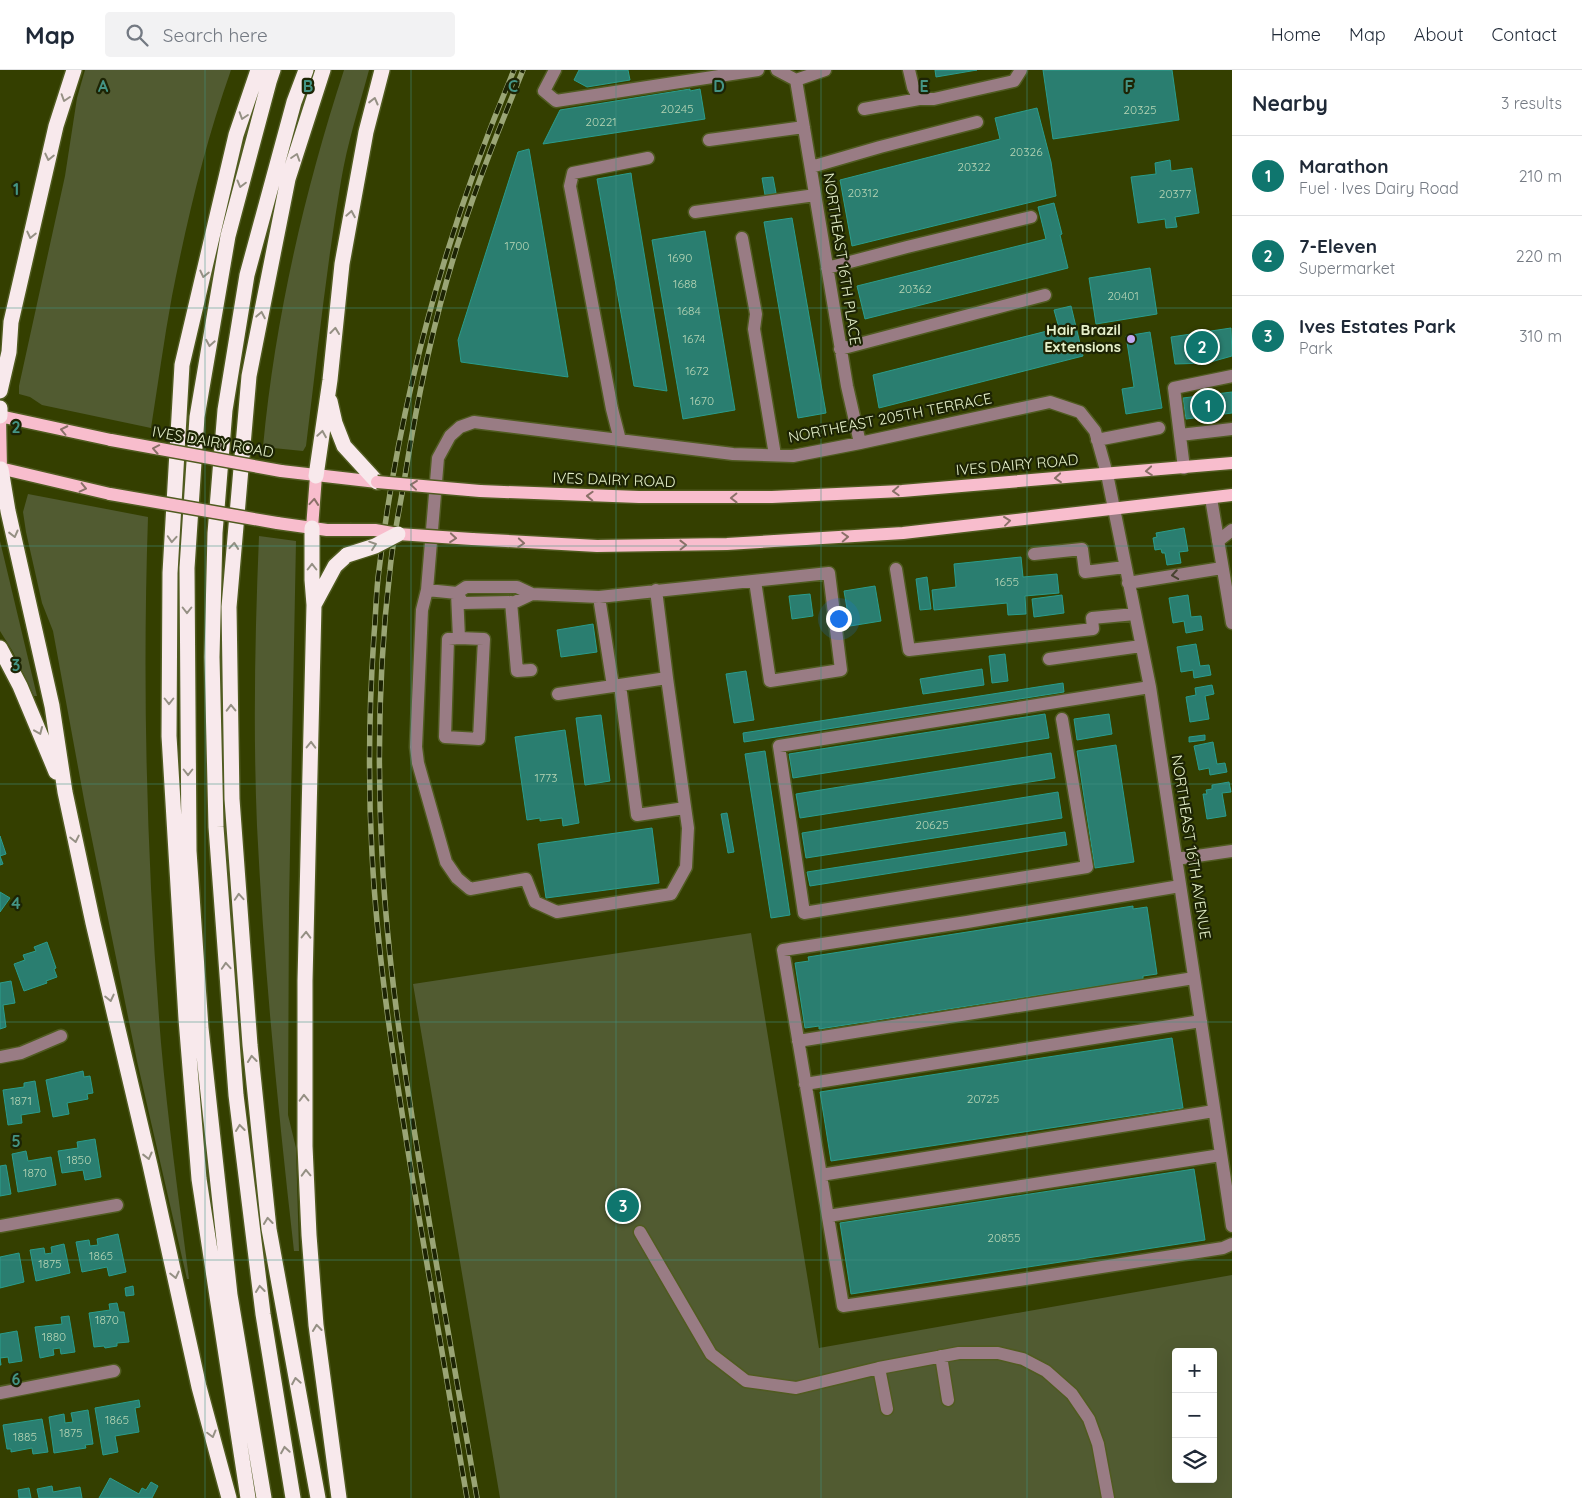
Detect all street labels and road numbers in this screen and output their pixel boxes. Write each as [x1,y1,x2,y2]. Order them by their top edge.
street label: NORTHEAST 16TH PLACE [819,171,866,347]
street label: NORTHEAST 205TH TERRACE [787,388,993,447]
street label: IVES DAIRY ROAD [151,421,275,462]
street label: IVES DAIRY ROAD [955,450,1079,479]
street label: IVES DAIRY ROAD [552,468,676,491]
street label: NORTHEAST 16TH AVENUE [1168,753,1215,940]

